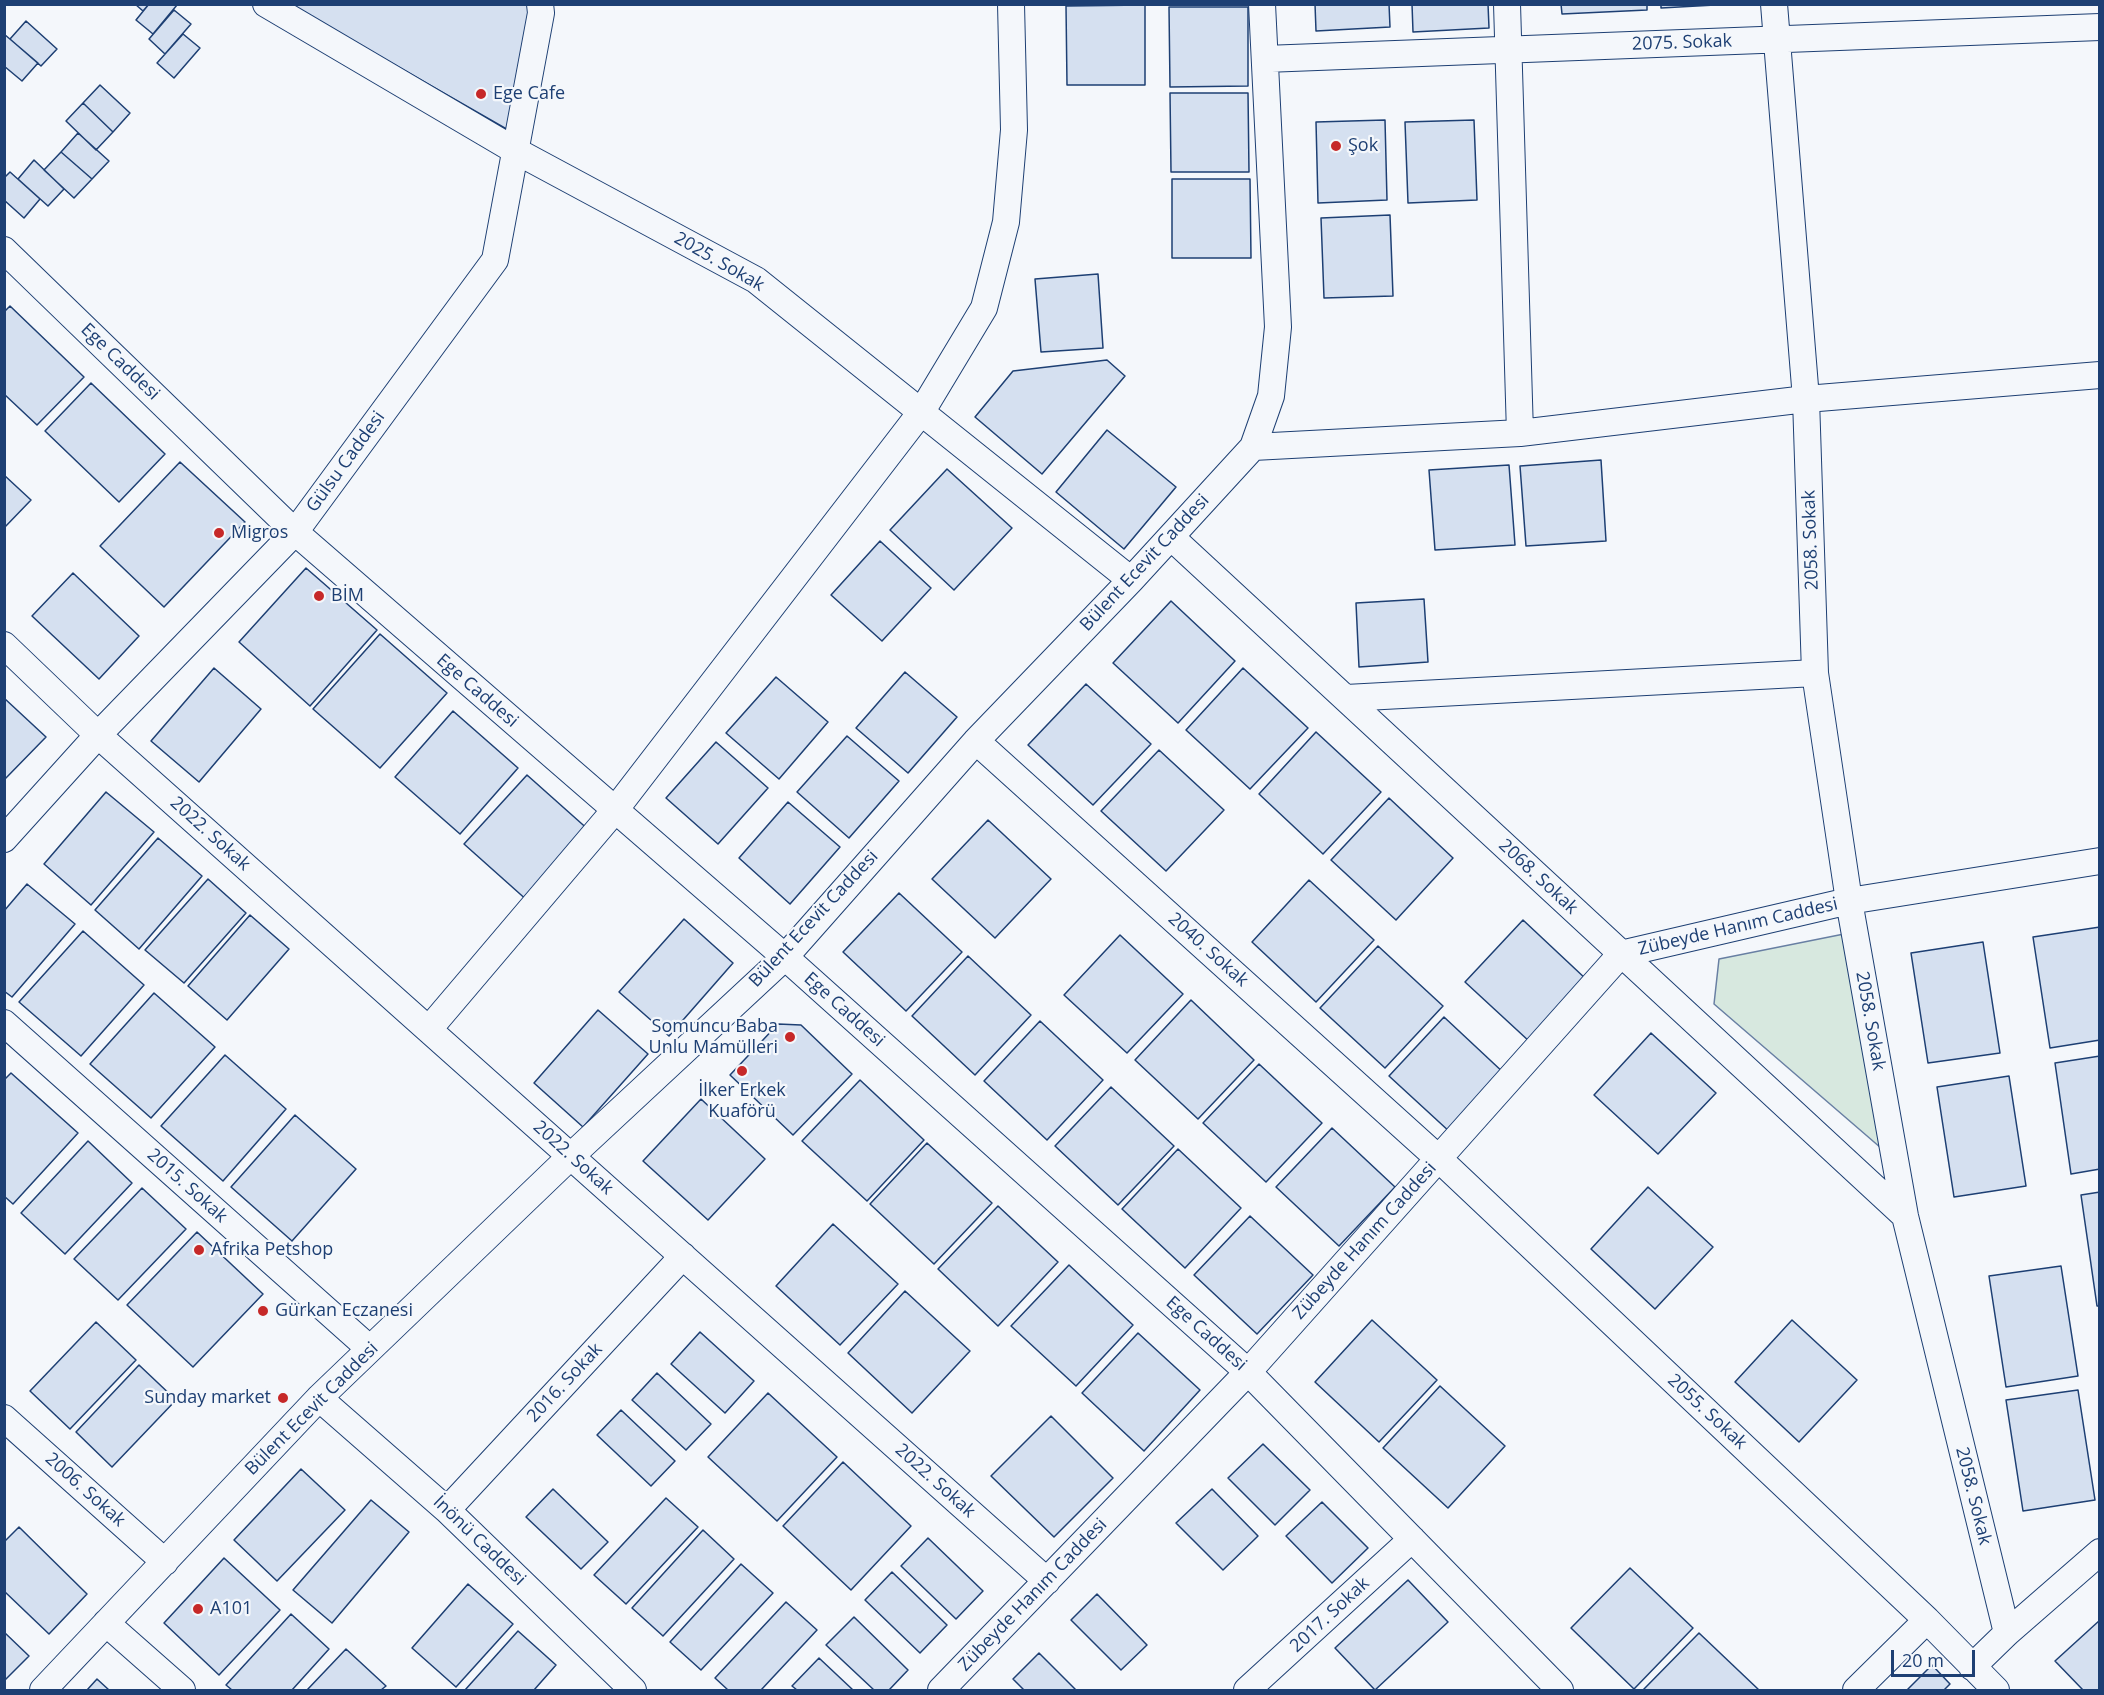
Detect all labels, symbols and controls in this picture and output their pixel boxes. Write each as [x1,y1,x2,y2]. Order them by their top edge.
street label: 2075. Sokak [1632,30,1732,56]
place label: Ege Cafe [493,83,565,105]
marker: Ege Cafe [474,87,488,101]
place label: Şok [1348,135,1378,157]
marker: Şok [1329,139,1343,153]
street label: 2025. Sokak [670,228,768,296]
street label: Ege Caddesi [76,319,164,405]
street label: Gülsu Caddesi [302,407,390,517]
street label: Bülent Ecevit Caddesi [1076,490,1214,636]
street label: 2058. Sokak [1798,490,1824,590]
place label: Migros [231,522,288,544]
marker: Migros [212,526,226,540]
place label: BİM [331,585,364,607]
marker: BİM [312,589,326,603]
street label: Ege Caddesi [432,650,522,732]
street label: 2022. Sokak [166,792,254,876]
street label: 2068. Sokak [1494,835,1582,919]
street label: Bülent Ecevit Caddesi [745,846,883,992]
street label: Zübeyde Hanım Caddesi [1636,894,1840,960]
street label: 2040. Sokak [1164,908,1252,992]
street label: Ege Caddesi [799,968,889,1052]
street label: 2058. Sokak [1851,970,1889,1072]
place label: Somuncu Baba Unlu Mamülleri [649,1016,778,1058]
marker: Somuncu Baba Unlu Mamülleri [783,1030,797,1044]
marker: İlker Erkek Kuaförü [735,1064,749,1078]
place label: İlker Erkek Kuaförü [698,1080,786,1122]
street label: 2022. Sokak [529,1116,617,1200]
street label: 2015. Sokak [143,1144,231,1228]
street label: Zübeyde Hanım Caddesi [1289,1158,1441,1324]
place label: Afrika Petshop [211,1239,333,1261]
marker: Afrika Petshop [192,1243,206,1257]
street label: Ege Caddesi [1161,1292,1251,1376]
place label: Gürkan Eczanesi [275,1300,413,1322]
marker: Gürkan Eczanesi [256,1304,270,1318]
street label: Bülent Ecevit Caddesi [241,1338,383,1480]
street label: 2016. Sokak [523,1339,607,1427]
street label: 2055. Sokak [1663,1370,1751,1454]
place label: Sunday market [144,1387,271,1409]
marker: Sunday market [276,1391,290,1405]
street label: 2022. Sokak [891,1439,979,1523]
street label: 2058. Sokak [1950,1445,1996,1547]
street label: 2006. Sokak [41,1448,129,1532]
street label: İnönü Caddesi [428,1491,530,1591]
street label: Zübeyde Hanım Caddesi [954,1514,1112,1676]
street label: 2017. Sokak [1286,1573,1374,1657]
place label: A101 [210,1598,252,1620]
marker: A101 [191,1602,205,1616]
scale bar [1894,1638,1978,1676]
text: 20 m [1902,1648,1944,1672]

